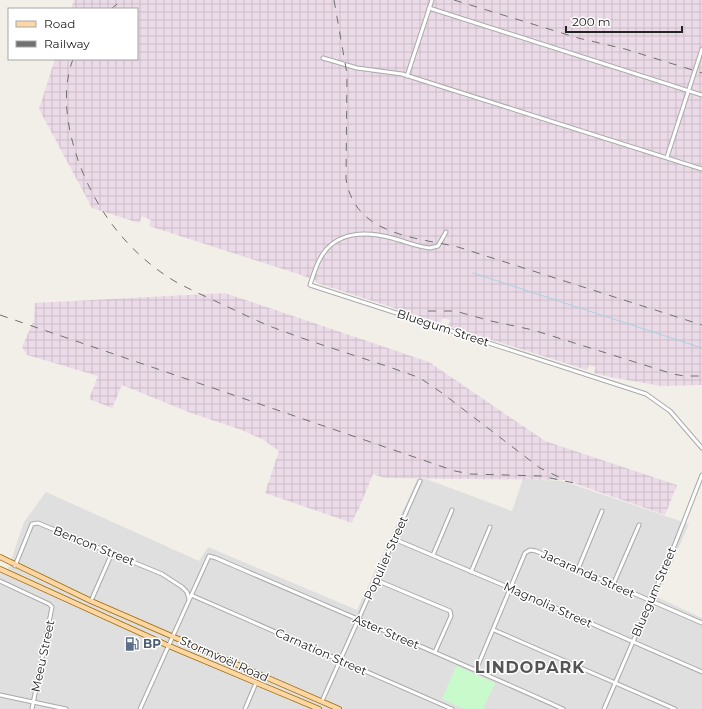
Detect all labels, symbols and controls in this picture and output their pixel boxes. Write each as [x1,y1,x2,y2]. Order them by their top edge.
legend [8,8,138,60]
scale bar [566,8,682,34]
text: 200 m [572,14,611,29]
text: Road [44,16,75,31]
text: Railway [44,36,90,51]
street label: Bluegum Street [395,306,491,350]
street label: Populier Street [360,513,411,602]
street label: Bencon Street [51,522,137,569]
street label: Bluegum Street [628,545,679,639]
street label: Jacaranda Street [538,546,638,601]
street label: Magnolia Street [502,578,595,631]
street label: Aster Street [351,611,422,652]
street label: Meeu Street [28,618,58,693]
street label: Carnation Street [273,625,369,678]
street label: Stormvoël Road [177,632,271,685]
fuel station icon: BP [124,636,140,652]
place label: BP [143,636,161,651]
district label: LINDOPARK [475,658,585,677]

